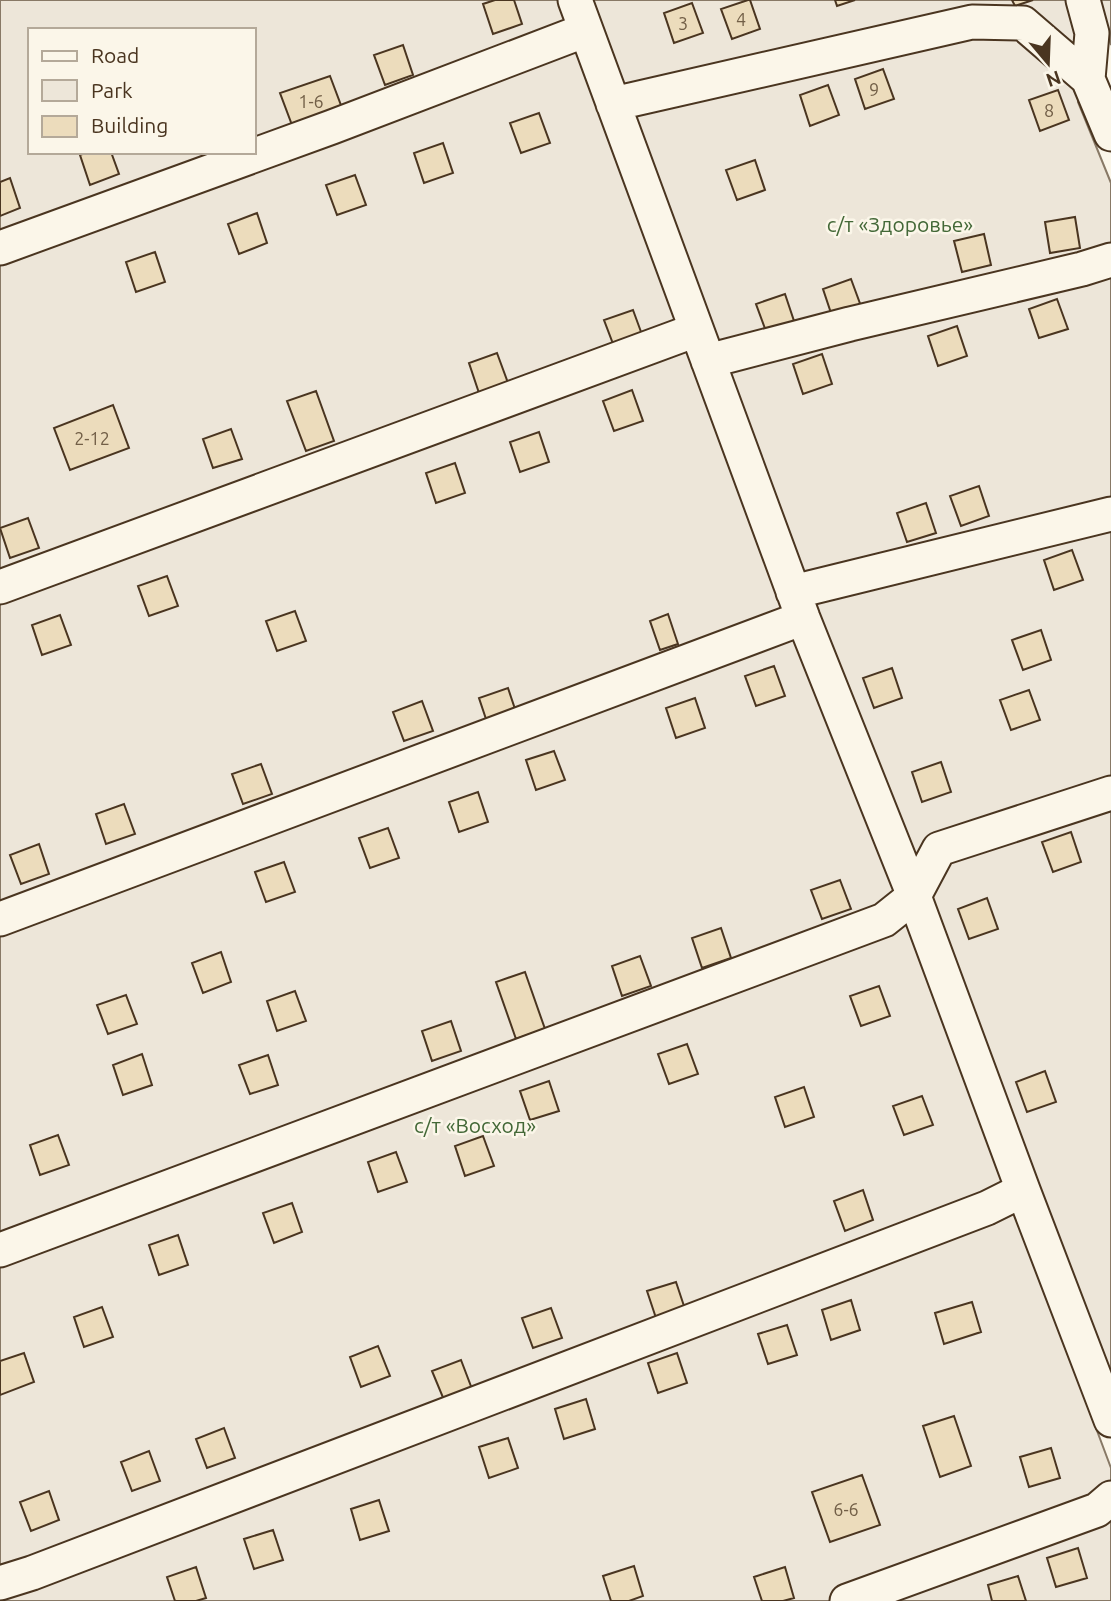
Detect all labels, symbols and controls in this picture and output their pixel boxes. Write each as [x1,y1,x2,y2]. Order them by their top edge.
house number: 4 [736,9,746,29]
house number: 3 [678,13,688,33]
legend [28,28,256,154]
north arrow [1013,28,1083,98]
text: Road [91,43,139,67]
text: N [1043,66,1064,92]
text: Park [91,78,133,102]
house number: 9 [869,79,879,99]
house number: 1-6 [298,91,324,111]
house number: 8 [1044,100,1054,120]
text: Building [91,113,168,137]
park label: с/т «Здоровье» [827,212,973,236]
house number: 2-12 [74,428,110,448]
park label: с/т «Восход» [414,1113,536,1137]
house number: 6-6 [833,1499,859,1519]

